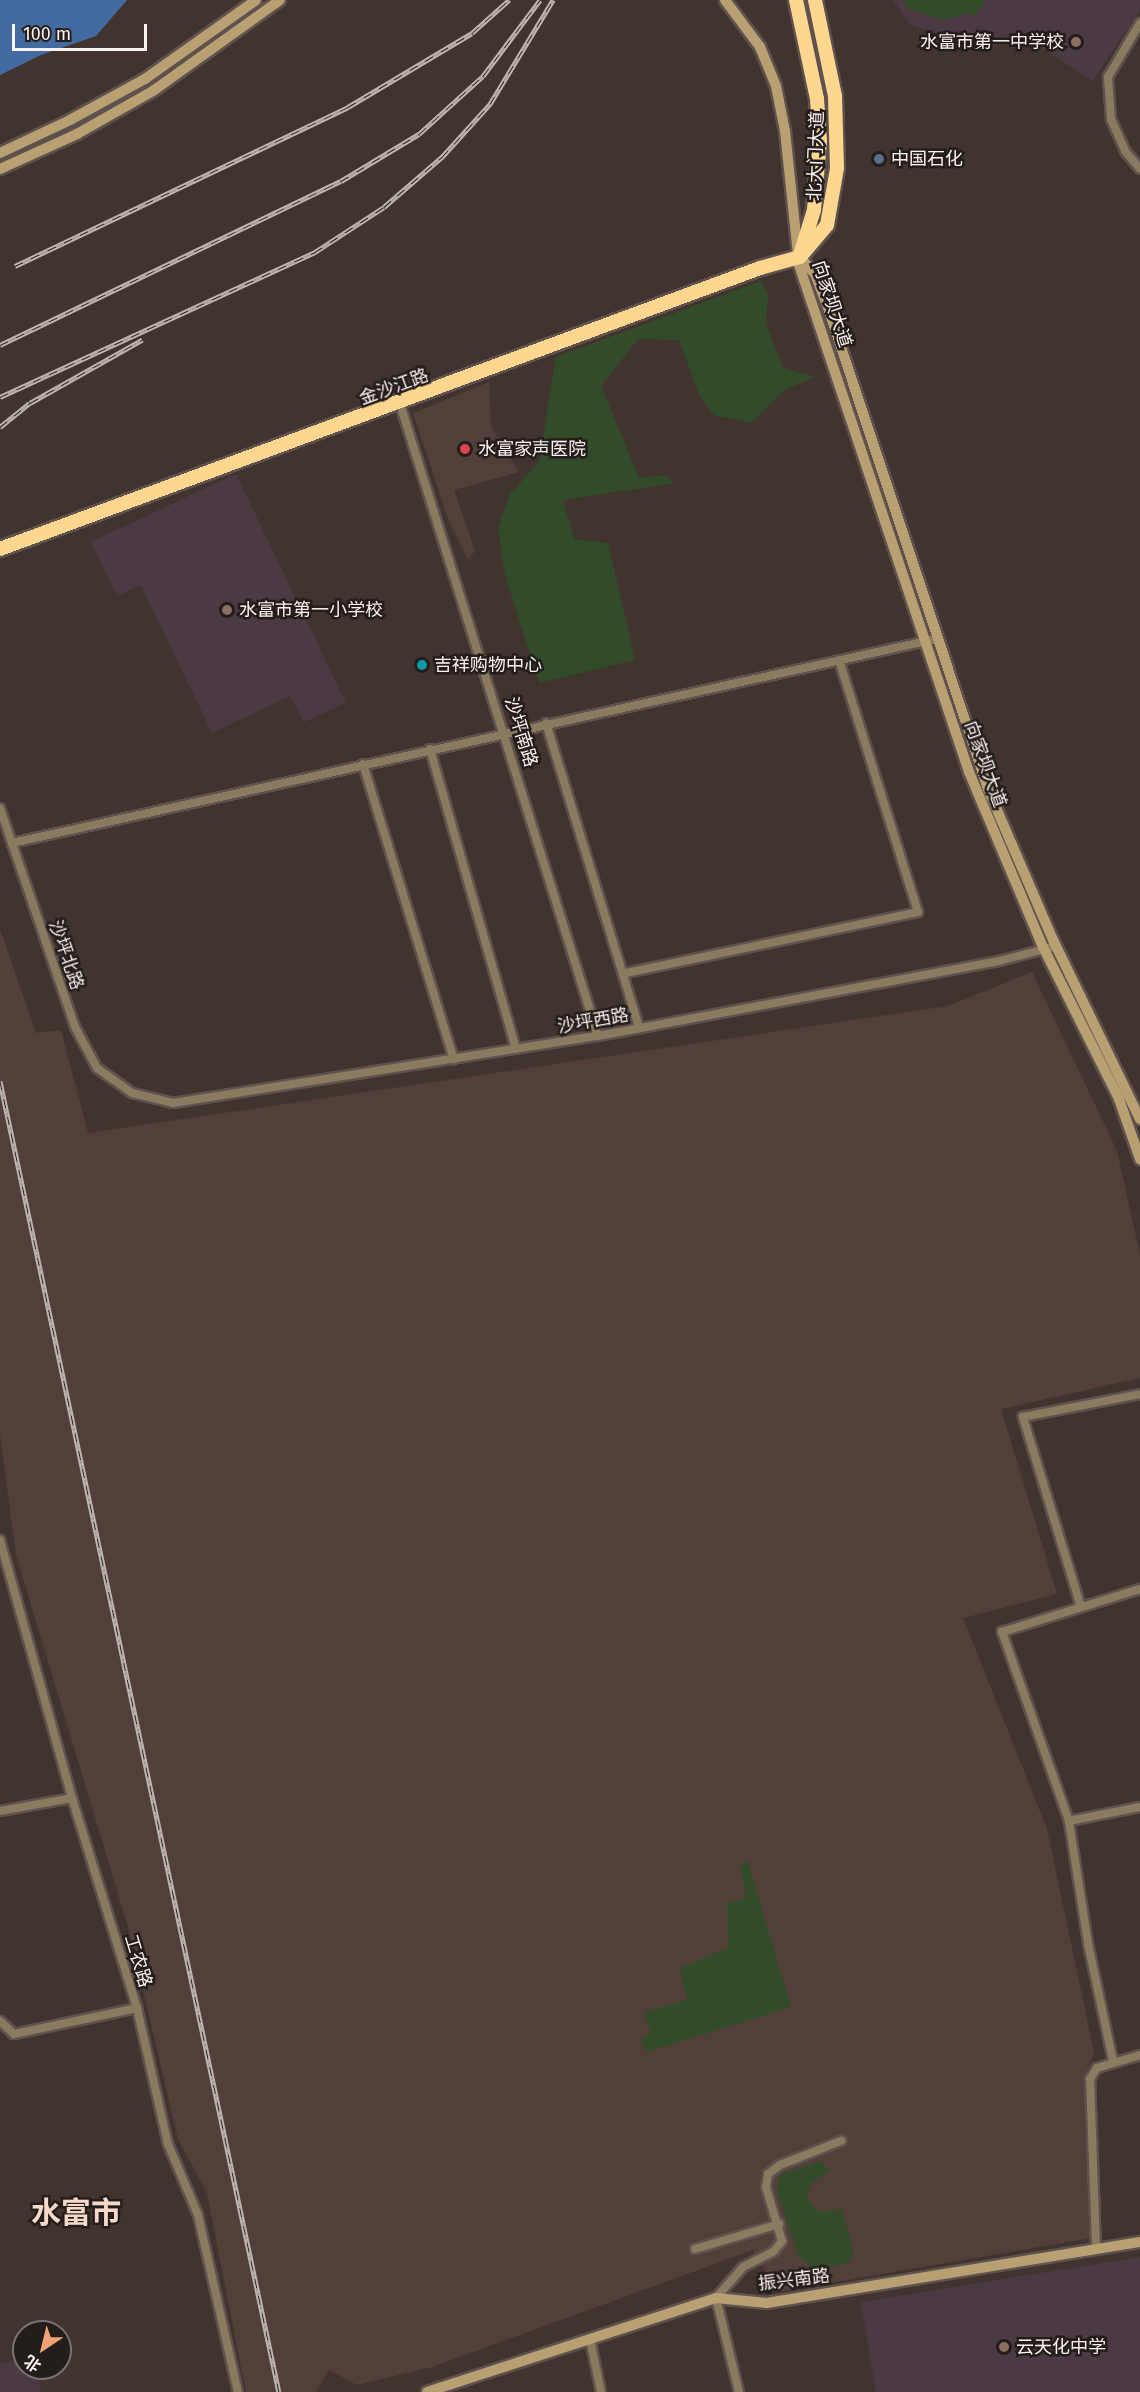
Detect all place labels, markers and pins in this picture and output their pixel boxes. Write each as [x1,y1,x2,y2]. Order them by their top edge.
place label: 水富市第一中学校 [920,31,1064,53]
marker: 水富市第一中学校 [1069,35,1083,49]
place label: 中国石化 [891,148,963,170]
marker: 中国石化 [872,152,886,166]
place label: 水富家声医院 [478,438,586,460]
marker: 水富家声医院 [456,440,474,458]
place label: 水富市第一小学校 [239,599,383,621]
marker: 水富市第一小学校 [220,603,234,617]
place label: 吉祥购物中心 [434,654,542,676]
marker: 吉祥购物中心 [415,658,429,672]
place label: 云天化中学 [1016,2336,1106,2358]
marker: 云天化中学 [997,2340,1011,2354]

